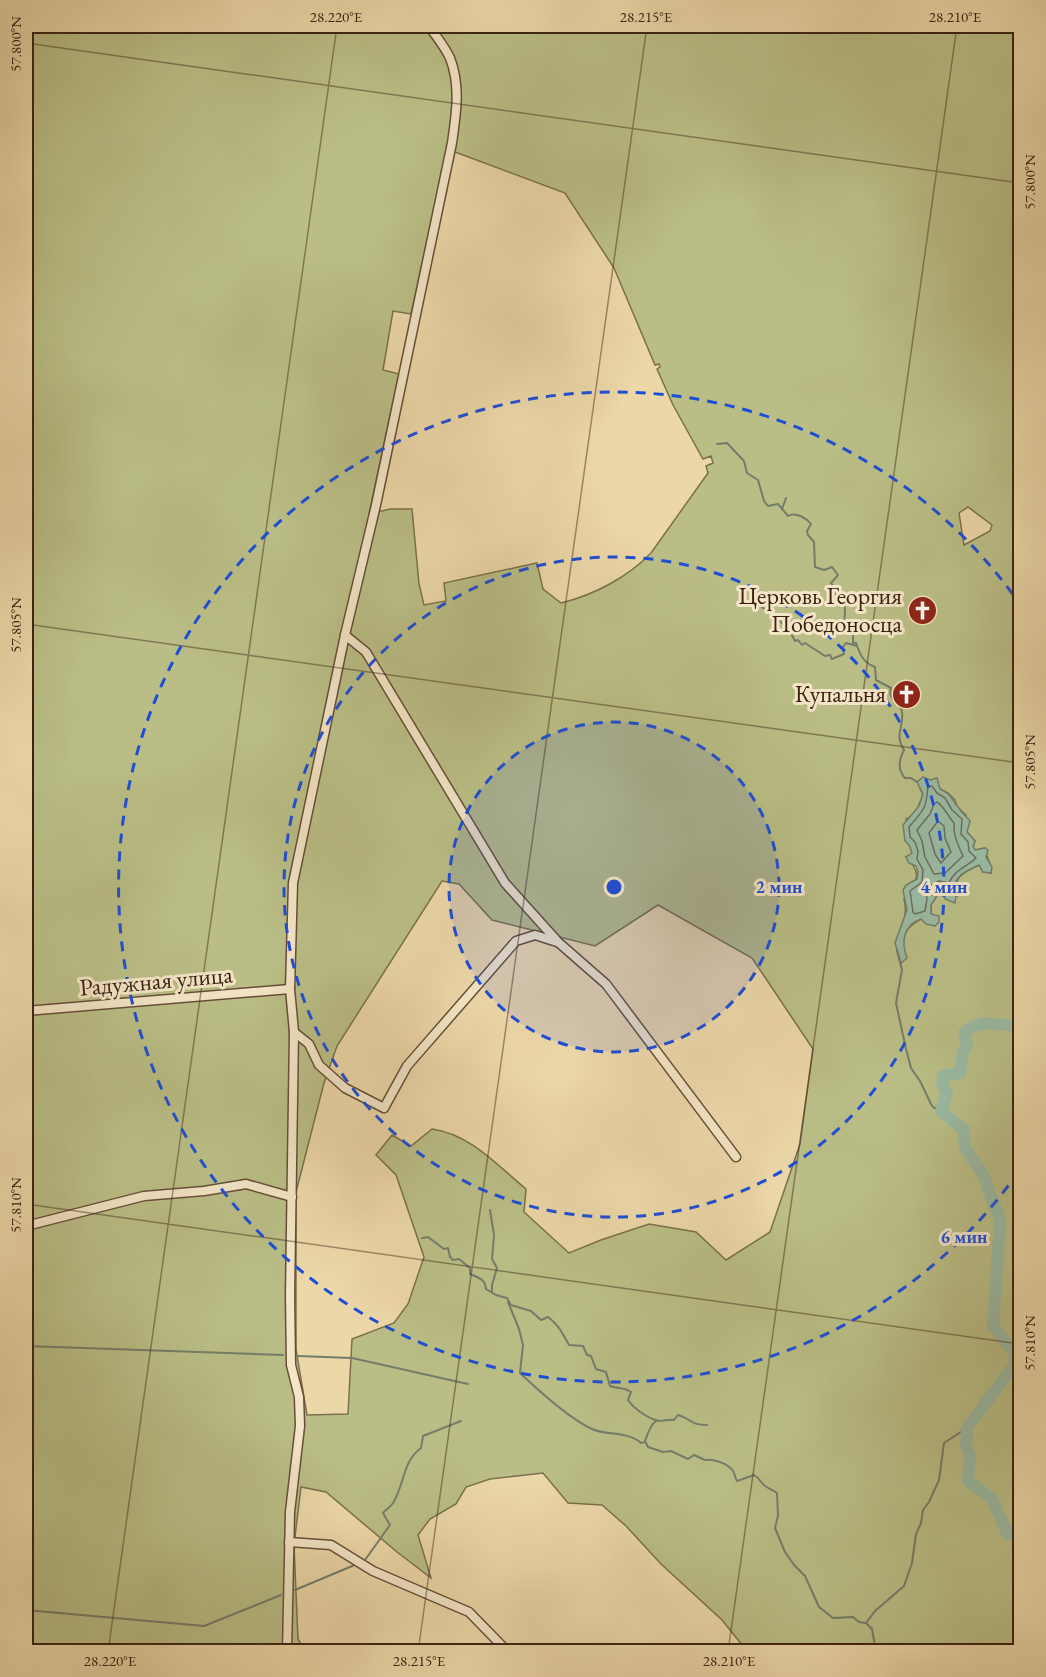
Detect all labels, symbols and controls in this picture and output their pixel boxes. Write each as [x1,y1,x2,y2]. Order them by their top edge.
text: 28.220°E [310,7,363,26]
text: 28.215°E [620,7,673,26]
text: 28.210°E [929,7,982,26]
text: 57.800°N [6,16,25,72]
text: 57.800°N [1020,154,1039,210]
place label: Церковь Георгия Победоносца [738,580,902,639]
church icon: Церковь Георгия Победоносца [907,594,939,626]
text: 57.805°N [6,597,25,653]
place label: Купальня [795,678,886,709]
church icon: Купальня [891,678,923,710]
text: 57.805°N [1020,734,1039,790]
text: 2 мин [756,875,803,898]
text: 4 мин [921,875,968,898]
centre of rings [604,877,624,897]
street label: Радужная улица [78,958,234,1003]
text: 57.810°N [6,1177,25,1233]
text: 6 мин [941,1225,988,1248]
text: 57.810°N [1020,1315,1039,1371]
text: 28.220°E [84,1651,137,1670]
text: 28.215°E [393,1651,446,1670]
text: 28.210°E [703,1651,756,1670]

